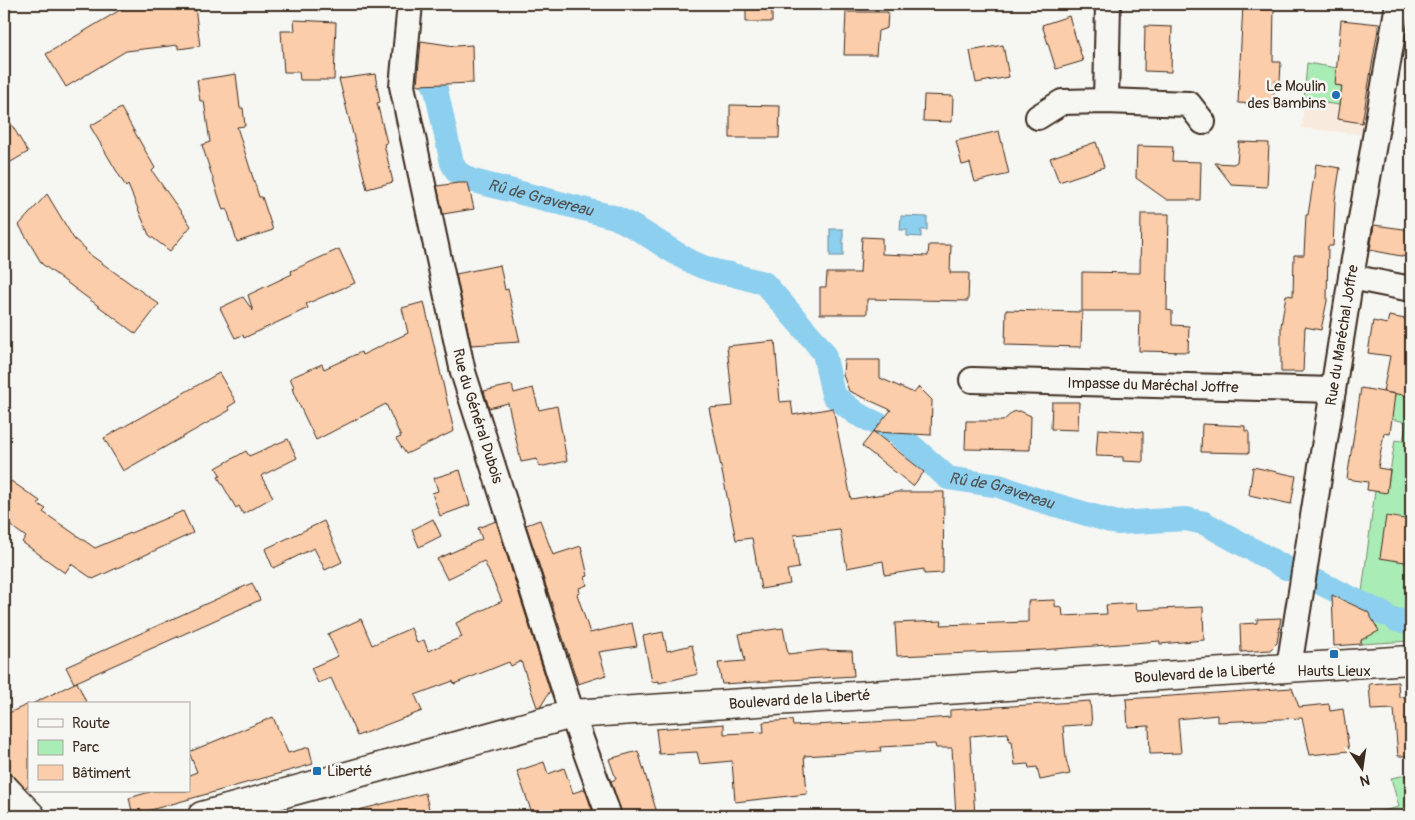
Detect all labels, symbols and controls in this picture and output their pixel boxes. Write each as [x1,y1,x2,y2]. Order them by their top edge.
place label: Le Moulin des Bambins [1248,77,1326,113]
marker: Le Moulin des Bambins [1330,89,1342,101]
water label: Rû de Gravereau [486,175,596,221]
street label: Rue du Maréchal Joffre [1321,263,1363,407]
street label: Rue du Général Dubois [449,347,507,486]
street label: Impasse du Maréchal Joffre [1067,373,1239,397]
water label: Rû de Gravereau [948,468,1057,514]
marker: Hauts Lieux [1328,648,1340,660]
street label: Boulevard de la Liberté [1133,659,1276,687]
place label: Hauts Lieux [1297,662,1371,681]
street label: Boulevard de la Liberté [728,685,871,713]
legend [28,702,190,792]
text: Route [72,714,110,733]
text: Parc [72,738,100,757]
north arrow [1338,742,1388,792]
place label: Liberté [327,762,372,781]
text: Bâtiment [72,764,132,783]
marker: Liberté [311,765,323,777]
text: N [1358,771,1371,790]

